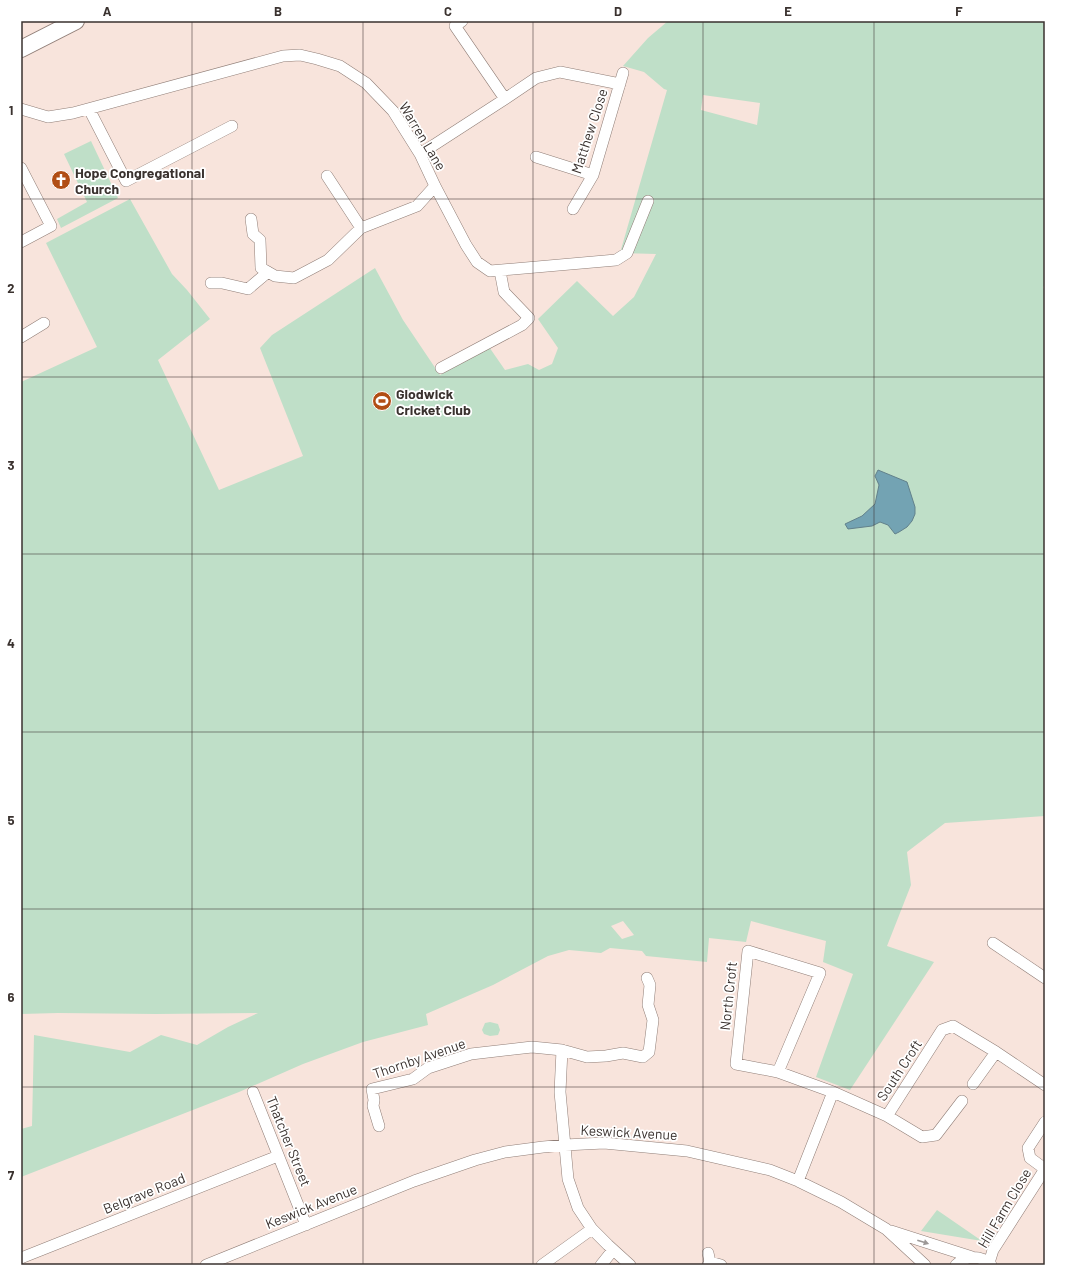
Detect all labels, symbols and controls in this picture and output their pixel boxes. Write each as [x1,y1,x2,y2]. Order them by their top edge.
text: A [103,3,112,19]
text: B [274,3,282,19]
text: C [444,3,452,19]
text: D [614,3,622,19]
text: E [784,3,792,19]
text: F [955,3,963,19]
street label: Matthew Close [567,86,611,176]
street label: Warren Lane [396,99,450,173]
text: 1 [9,102,13,118]
place label: Hope Congregational Church [75,164,205,197]
church icon: Hope Congregational Church [50,169,72,191]
text: 2 [7,280,15,296]
place label: Glodwick Cricket Club [396,385,471,418]
sports icon: Glodwick Cricket Club [371,390,393,412]
text: 3 [7,457,15,473]
text: 4 [7,635,15,651]
text: 5 [7,812,15,828]
street label: North Croft [716,961,740,1031]
text: 6 [8,989,15,1005]
street label: Thornby Avenue [370,1034,468,1082]
street label: South Croft [873,1036,925,1104]
street label: Thatcher Street [263,1093,315,1189]
street label: Keswick Avenue [580,1121,678,1143]
street label: Hill Farm Close [974,1165,1034,1251]
text: 7 [8,1167,15,1183]
street label: Belgrave Road [101,1169,187,1217]
street label: Keswick Avenue [263,1180,359,1232]
one-way arrow [918,1239,930,1245]

